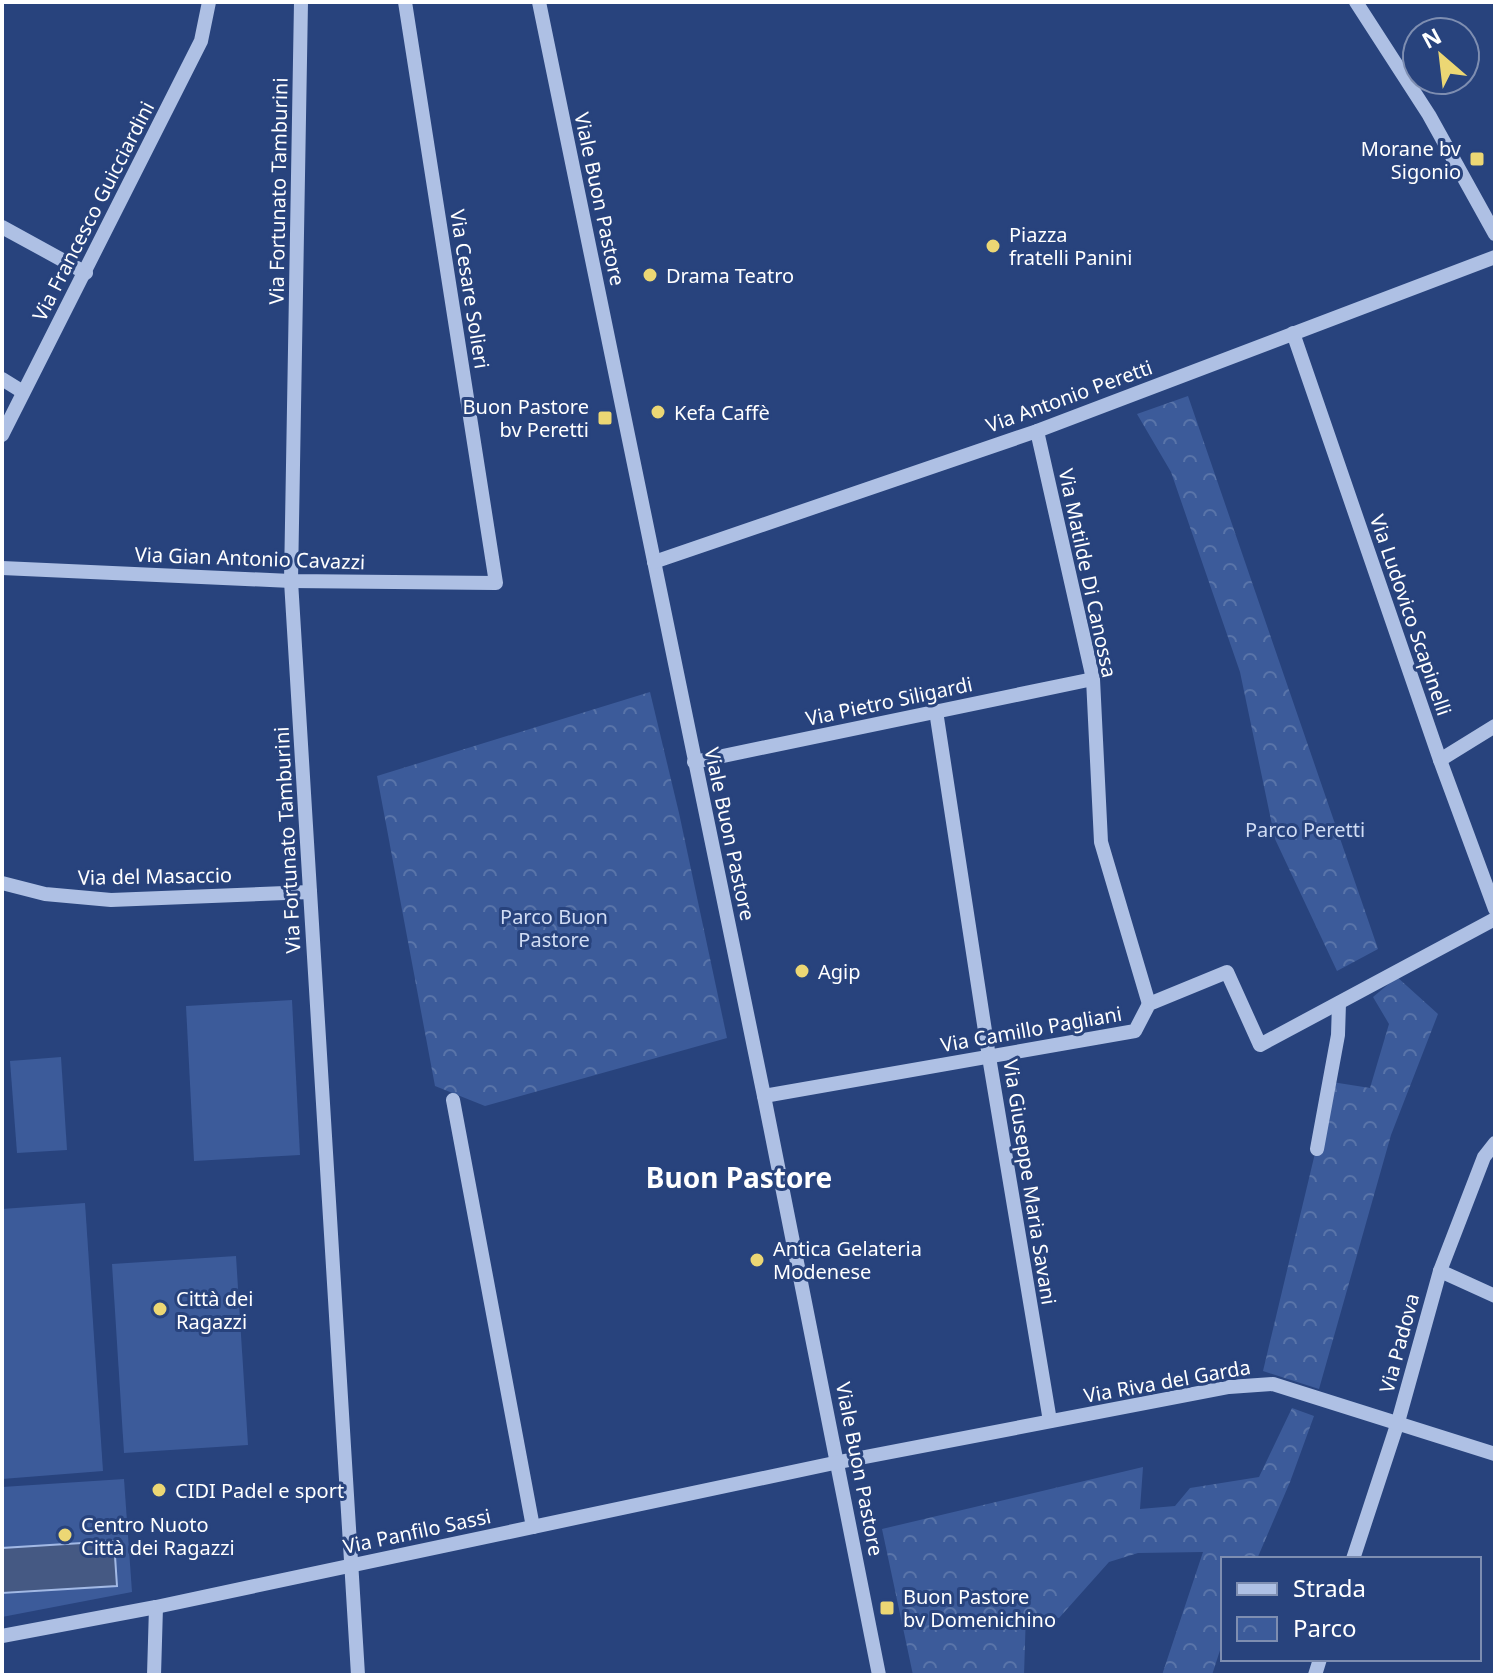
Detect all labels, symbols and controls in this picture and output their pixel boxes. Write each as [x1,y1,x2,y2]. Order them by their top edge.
north arrow [1401,16,1481,96]
text: N [1416,20,1446,55]
street label: Via Fortunato Tamburini [263,77,293,305]
street label: Via Francesco Guicciardini [26,96,160,326]
street label: Viale Buon Pastore [568,110,632,288]
place label: Morane bv Sigonio [1361,135,1462,185]
marker: Morane bv Sigonio [1468,150,1486,168]
street label: Via Cesare Solieri [444,208,496,370]
place label: Piazza fratelli Panini [1009,221,1133,271]
marker: Piazza fratelli Panini [984,237,1002,255]
place label: Drama Teatro [666,262,794,289]
marker: Drama Teatro [641,266,659,284]
street label: Via Antonio Peretti [982,353,1156,439]
place label: Buon Pastore bv Peretti [463,393,589,443]
place label: Kefa Caffè [674,399,770,426]
marker: Kefa Caffè [649,403,667,421]
marker: Buon Pastore bv Peretti [596,409,614,427]
street label: Via Matilde Di Canossa [1053,466,1123,680]
street label: Via Ludovico Scapinelli [1364,511,1458,719]
street label: Via Gian Antonio Cavazzi [134,540,366,576]
street label: Via Pietro Siligardi [803,670,975,732]
street label: Via Fortunato Tamburini [268,726,306,954]
street label: Viale Buon Pastore [698,745,762,923]
park label: Parco Peretti [1245,816,1365,843]
street label: Via del Masaccio [78,861,232,891]
park label: Parco Buon Pastore [500,903,608,953]
place label: Agip [818,958,861,985]
marker: Agip [793,962,811,980]
street label: Via Camillo Pagliani [938,1000,1124,1058]
street label: Via Giuseppe Maria Savani [997,1057,1063,1307]
district label: Buon Pastore [646,1158,832,1196]
place label: Antica Gelateria Modenese [773,1235,922,1285]
marker: Antica Gelateria Modenese [748,1251,766,1269]
place label: Città dei Ragazzi [176,1285,253,1335]
street label: Via Padova [1373,1290,1425,1396]
marker: Città dei Ragazzi [151,1300,169,1318]
street label: Via Riva del Garda [1082,1353,1252,1409]
street label: Viale Buon Pastore [830,1380,890,1558]
place label: CIDI Padel e sport [175,1477,344,1504]
marker: CIDI Padel e sport [150,1481,168,1499]
street label: Via Panfilo Sassi [341,1502,493,1560]
place label: Centro Nuoto Città dei Ragazzi [81,1511,235,1561]
marker: Centro Nuoto Città dei Ragazzi [56,1526,74,1544]
legend [1221,1557,1481,1661]
text: Strada [1293,1571,1366,1604]
place label: Buon Pastore bv Domenichino [903,1583,1056,1633]
marker: Buon Pastore bv Domenichino [878,1599,896,1617]
text: Parco [1293,1611,1356,1644]

